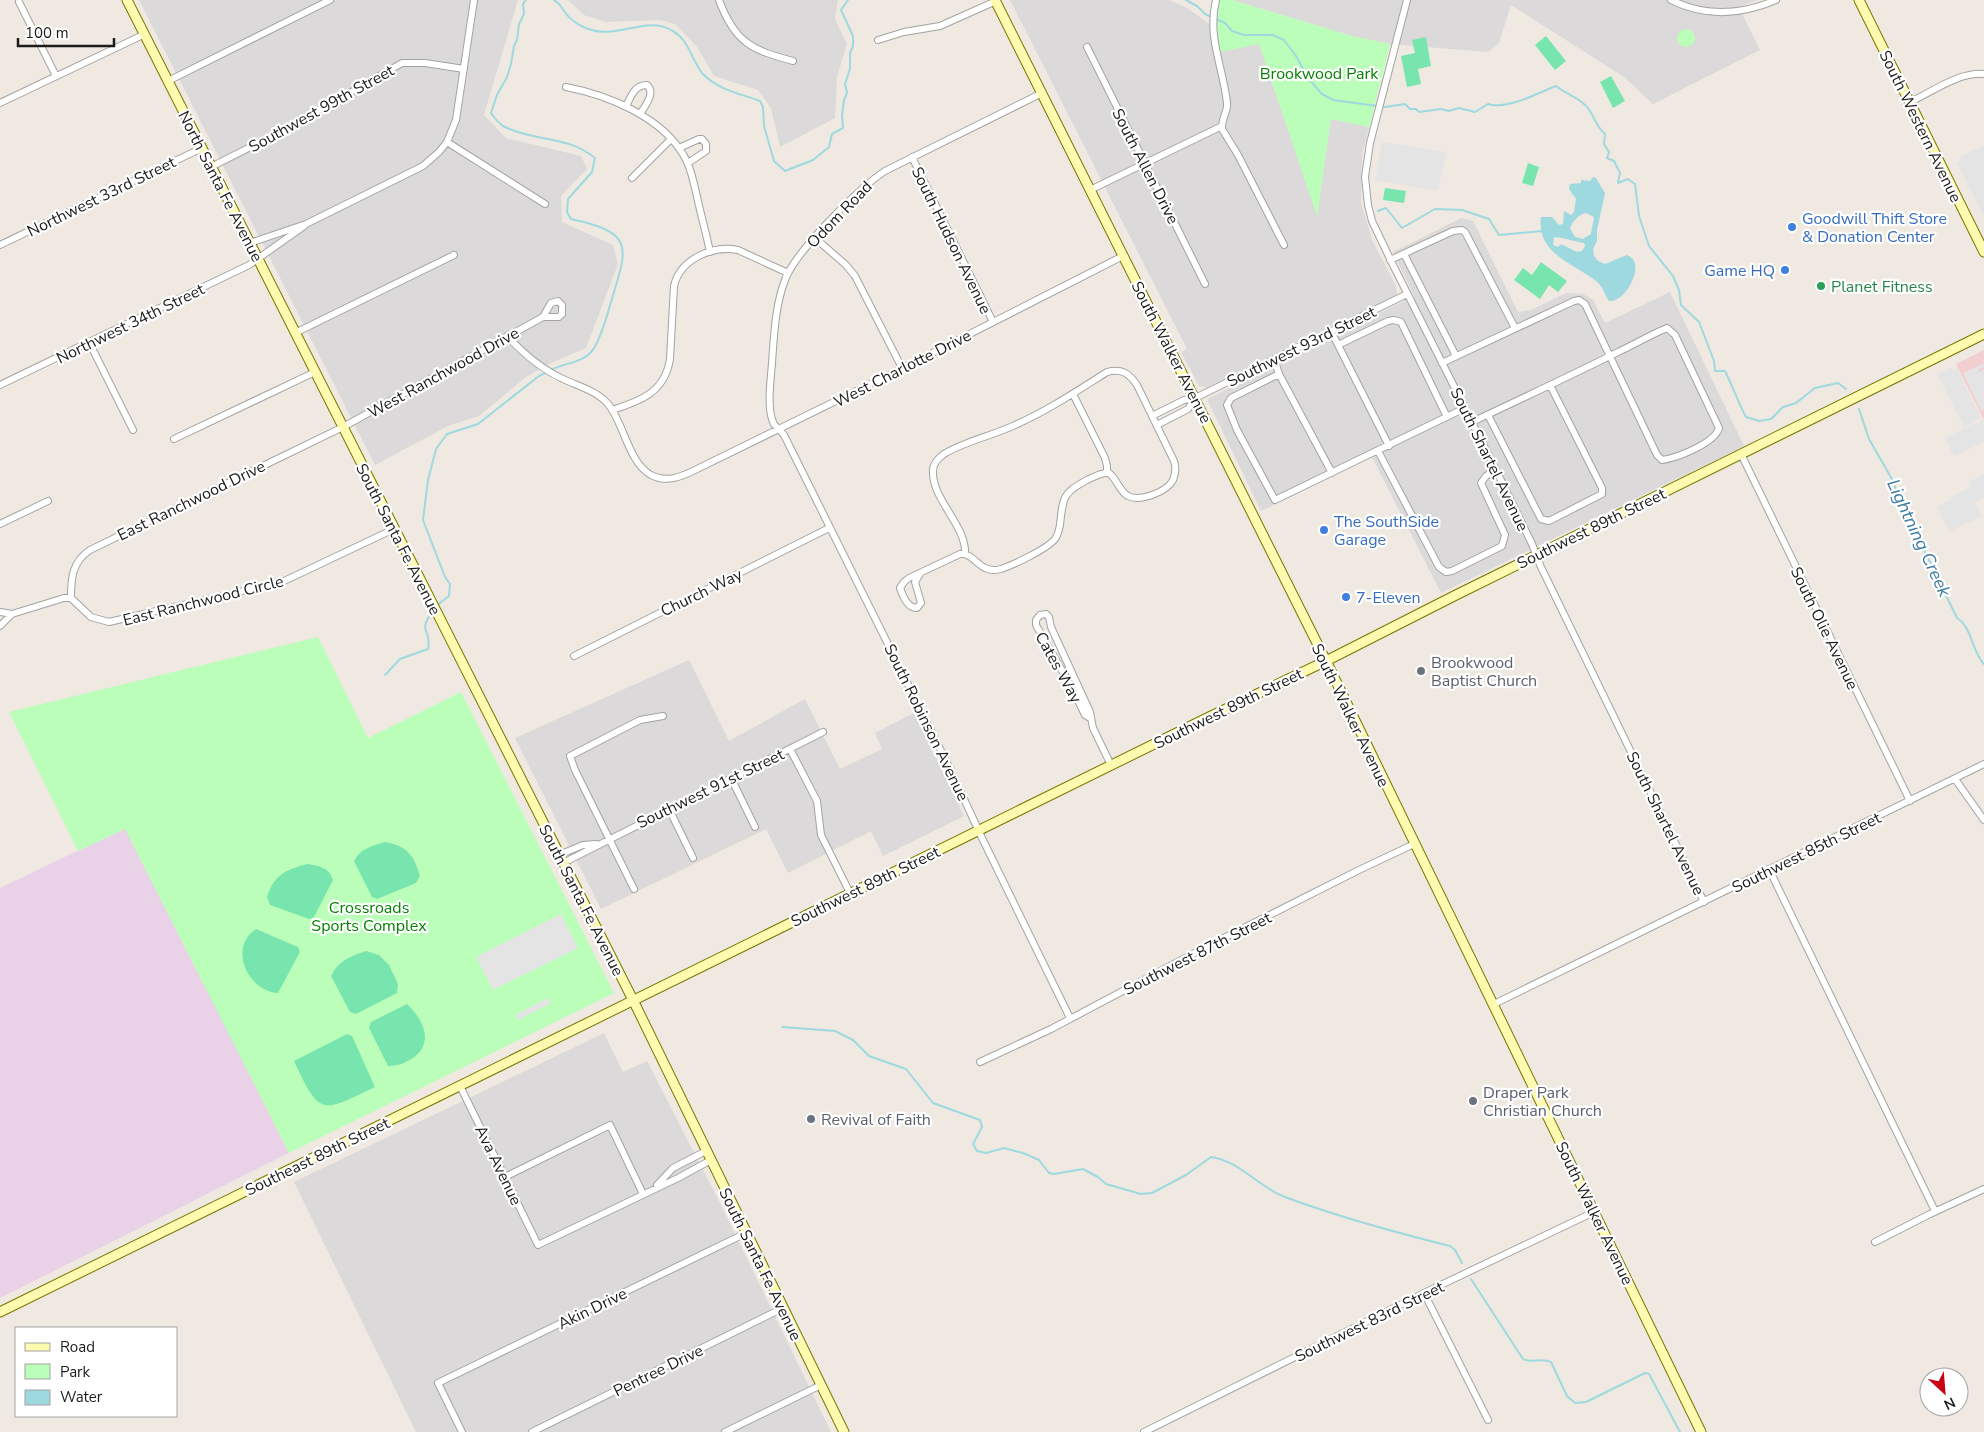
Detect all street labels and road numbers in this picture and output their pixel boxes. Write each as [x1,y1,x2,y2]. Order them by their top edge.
street label: South Western Avenue [1874,47,1967,206]
street label: Southwest 99th Street [245,60,399,158]
street label: South Allen Drive [1106,105,1184,228]
street label: North Santa Fe Avenue [172,107,268,266]
street label: Northwest 33rd Street [24,151,180,242]
street label: South Hudson Avenue [906,163,996,318]
street label: Odom Road [802,176,877,253]
street label: Northwest 34th Street [53,278,209,369]
street label: South Walker Avenue [1126,278,1217,427]
street label: Southwest 93rd Street [1223,301,1380,393]
street label: West Ranchwood Drive [364,322,523,424]
street label: West Charlotte Drive [830,325,975,413]
street label: South Shartel Avenue [1445,384,1533,535]
street label: East Ranchwood Drive [114,455,269,546]
street label: South Santa Fe Avenue [350,460,446,619]
street label: Southwest 89th Street [1513,483,1670,575]
street label: Church Way [657,563,747,622]
street label: South Olie Avenue [1785,563,1863,694]
street label: East Ranchwood Circle [121,570,286,632]
street label: Cates Way [1030,628,1087,708]
street label: South Robinson Avenue [878,640,974,805]
street label: South Walker Avenue [1306,640,1394,791]
street label: Southwest 89th Street [1150,663,1307,755]
street label: Southwest 91st Street [633,743,788,834]
street label: South Shartel Avenue [1621,748,1709,899]
street label: Southwest 85th Street [1728,807,1885,899]
street label: South Santa Fe Avenue [533,821,629,980]
street label: Southwest 89th Street [787,841,944,933]
street label: Southwest 87th Street [1120,907,1275,1001]
street label: Southeast 89th Street [241,1112,394,1201]
street label: Ava Avenue [469,1122,527,1209]
street label: South Walker Avenue [1550,1138,1638,1289]
street label: South Santa Fe Avenue [713,1184,807,1345]
street label: Southwest 83rd Street [1291,1276,1448,1368]
street label: Akin Drive [554,1283,631,1335]
street label: Pentree Drive [610,1340,707,1402]

